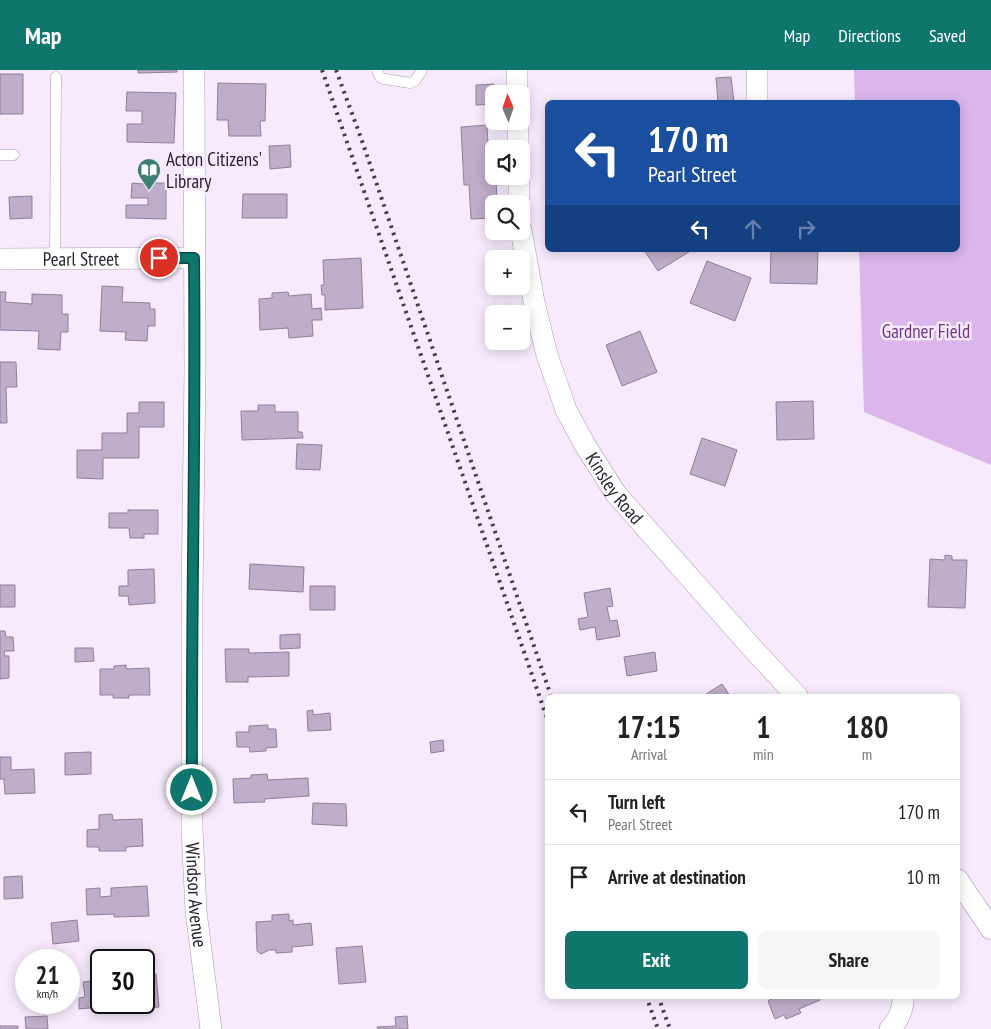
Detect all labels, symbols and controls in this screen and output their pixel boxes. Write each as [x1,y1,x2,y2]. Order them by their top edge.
text: Map [25,20,62,51]
text: Map [784,24,810,47]
text: Directions [838,24,901,47]
text: Saved [929,24,966,47]
north arrow [485,85,530,130]
map controls [485,85,530,350]
text: 170 m [648,116,729,162]
icon: left [565,120,630,185]
button: sound [485,140,530,185]
place label: Acton Citizens' Library [166,147,262,193]
library icon: Acton Citizens' Library [136,157,162,191]
text: Pearl Street [648,160,737,188]
button: search [485,195,530,240]
icon: left [686,215,714,243]
icon: ahead [739,215,767,243]
icon: right [792,215,820,243]
pin [138,237,180,279]
icon: arrive [145,244,173,272]
street label: Pearl Street [43,246,120,271]
button: + [485,250,530,295]
button: − [485,305,530,350]
park label: Gardner Field [882,319,970,343]
street label: Kinsley Road [581,448,649,529]
text: 17:15 [617,707,681,746]
text: 1 [756,707,771,746]
text: 180 [845,707,888,746]
text: Arrival [631,744,667,764]
text: min [753,744,774,764]
text: m [862,744,872,764]
position arrow [165,763,217,815]
text: Turn left [608,790,665,814]
icon: left [565,798,593,826]
text: 170 m [898,800,940,824]
text: Pearl Street [608,814,672,834]
street label: Windsor Avenue [181,842,213,949]
icon: arrive [565,863,593,891]
text: Arrive at destination [608,865,746,889]
text: 10 m [907,865,940,889]
button: Exit [565,931,748,989]
button: Share [758,931,940,989]
speed limit sign: 30 [90,949,155,1014]
text: 21 [36,959,59,991]
text: km/h [37,986,58,1001]

